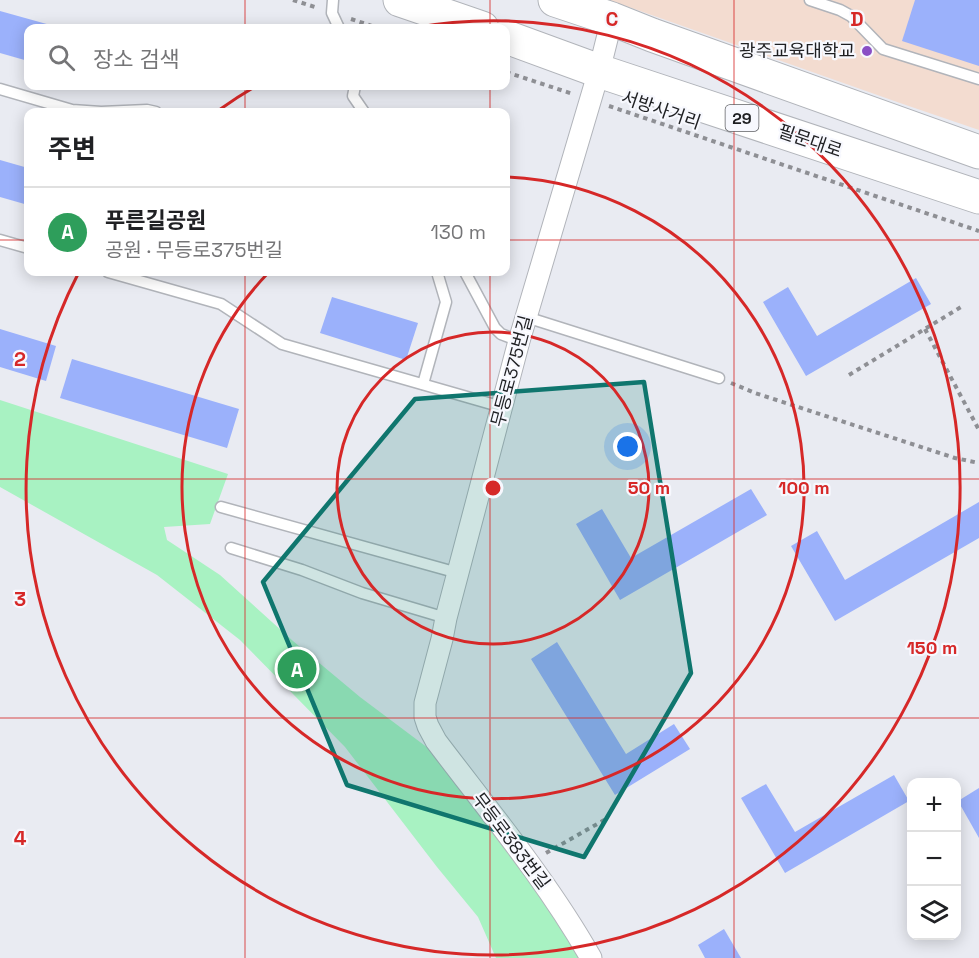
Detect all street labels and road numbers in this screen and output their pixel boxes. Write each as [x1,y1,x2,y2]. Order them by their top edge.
street label: 서방사거리 [618,85,704,134]
road number: 29 [726,105,758,131]
street label: 필문대로 [775,119,845,162]
street label: 무등로375번길 [486,313,537,429]
street label: 무등로383번길 [467,788,555,894]

